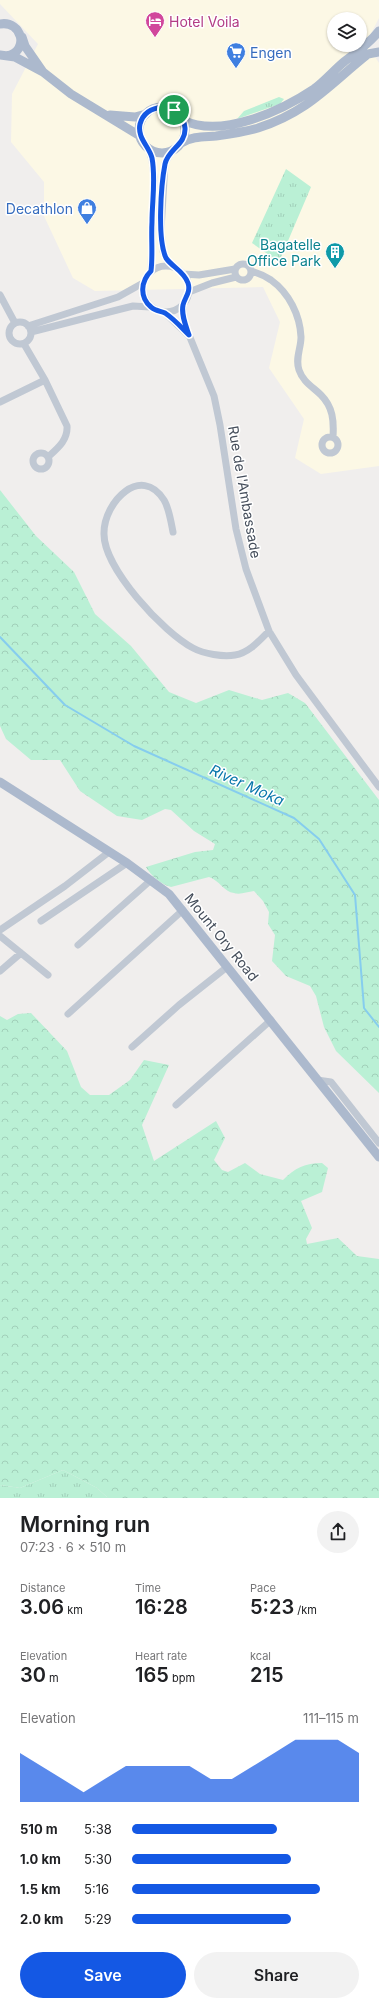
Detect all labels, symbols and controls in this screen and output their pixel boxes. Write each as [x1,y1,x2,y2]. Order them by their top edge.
hotel icon: Hotel Voila [144,10,166,38]
map controls [327,12,367,52]
button: layers [327,12,367,52]
place label: Hotel Voila [169,13,240,30]
supermarket icon: Engen [225,41,247,69]
place label: Engen [250,44,292,61]
pin [157,93,191,127]
icon: arrive [163,99,185,121]
shop icon: Decathlon [76,197,98,225]
place label: Decathlon [6,200,73,217]
place label: Bagatelle Office Park [247,236,321,269]
building icon: Bagatelle Office Park [324,241,346,269]
street label: Rue de l'Ambassade [225,424,265,560]
water label: River Moka [207,760,287,810]
street label: Mount Ory Road [181,890,263,984]
text: Morning run [20,1511,150,1537]
button: share [317,1511,359,1553]
text: 07:23 · 6 × 510 m [20,1539,126,1555]
text: Distance [20,1581,65,1595]
text: Time [135,1581,161,1595]
text: Pace [250,1581,276,1595]
text: 3.06 [20,1595,64,1619]
text: 16:28 [135,1595,188,1619]
text: 5:23 [250,1595,294,1619]
text: km [64,1603,83,1617]
text: /km [294,1603,317,1617]
text: Elevation [20,1649,67,1663]
text: Heart rate [135,1649,187,1663]
text: kcal [250,1649,271,1663]
text: 30 [20,1663,46,1687]
text: 165 [135,1663,169,1687]
text: 215 [250,1663,284,1687]
text: m [46,1671,59,1685]
text: bpm [169,1671,195,1685]
text: Elevation [20,1710,76,1726]
text: 111–115 m [303,1710,359,1726]
text: 510 m [20,1821,58,1837]
text: 5:38 [84,1821,112,1837]
text: 1.0 km [20,1851,61,1867]
text: 5:30 [84,1851,112,1867]
text: 1.5 km [20,1881,61,1897]
text: 5:16 [84,1881,109,1897]
text: 2.0 km [20,1911,63,1927]
text: 5:29 [84,1911,112,1927]
button: Save [20,1952,186,1998]
button: Share [194,1952,359,1998]

